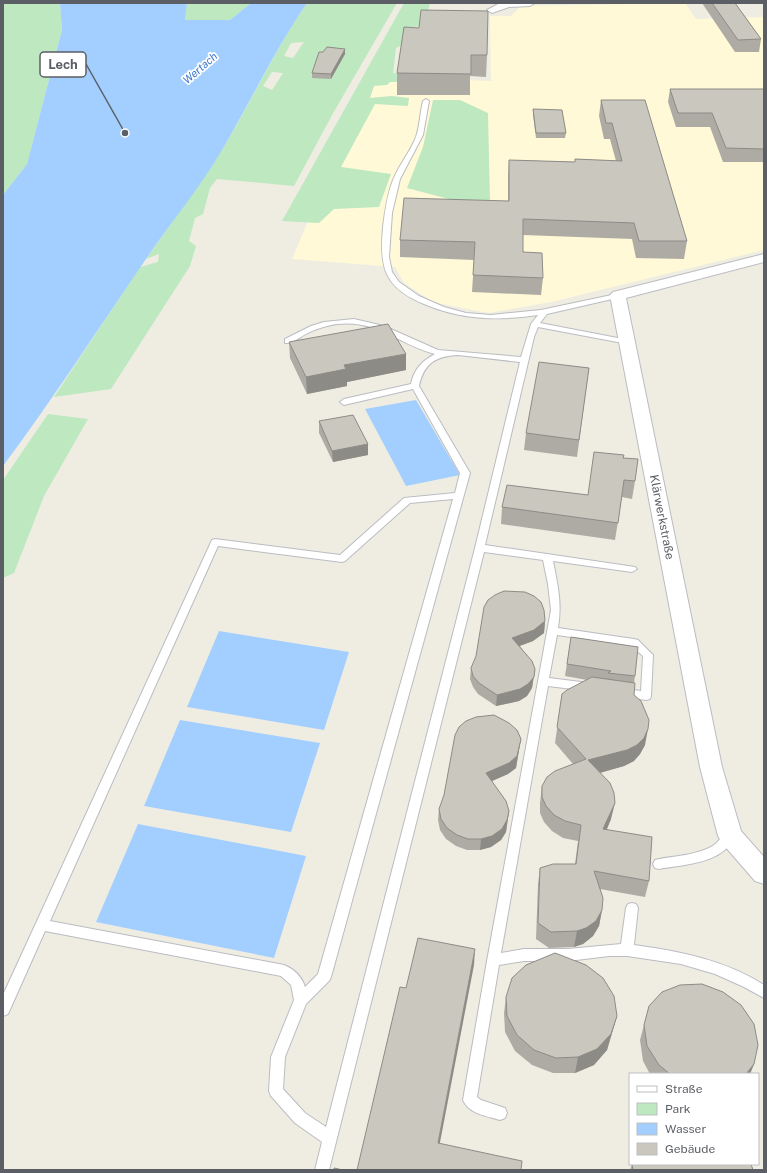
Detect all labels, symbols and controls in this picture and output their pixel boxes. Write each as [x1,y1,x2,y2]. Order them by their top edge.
water label: Wertach [180,50,220,86]
callout: Lech [40,52,86,77]
text: Lech [48,57,78,72]
street label: Klärwerkstraße [647,473,677,561]
legend [629,1073,759,1165]
text: Straße [665,1082,703,1096]
text: Park [665,1102,691,1116]
text: Wasser [665,1122,706,1136]
text: Gebäude [665,1142,715,1156]

